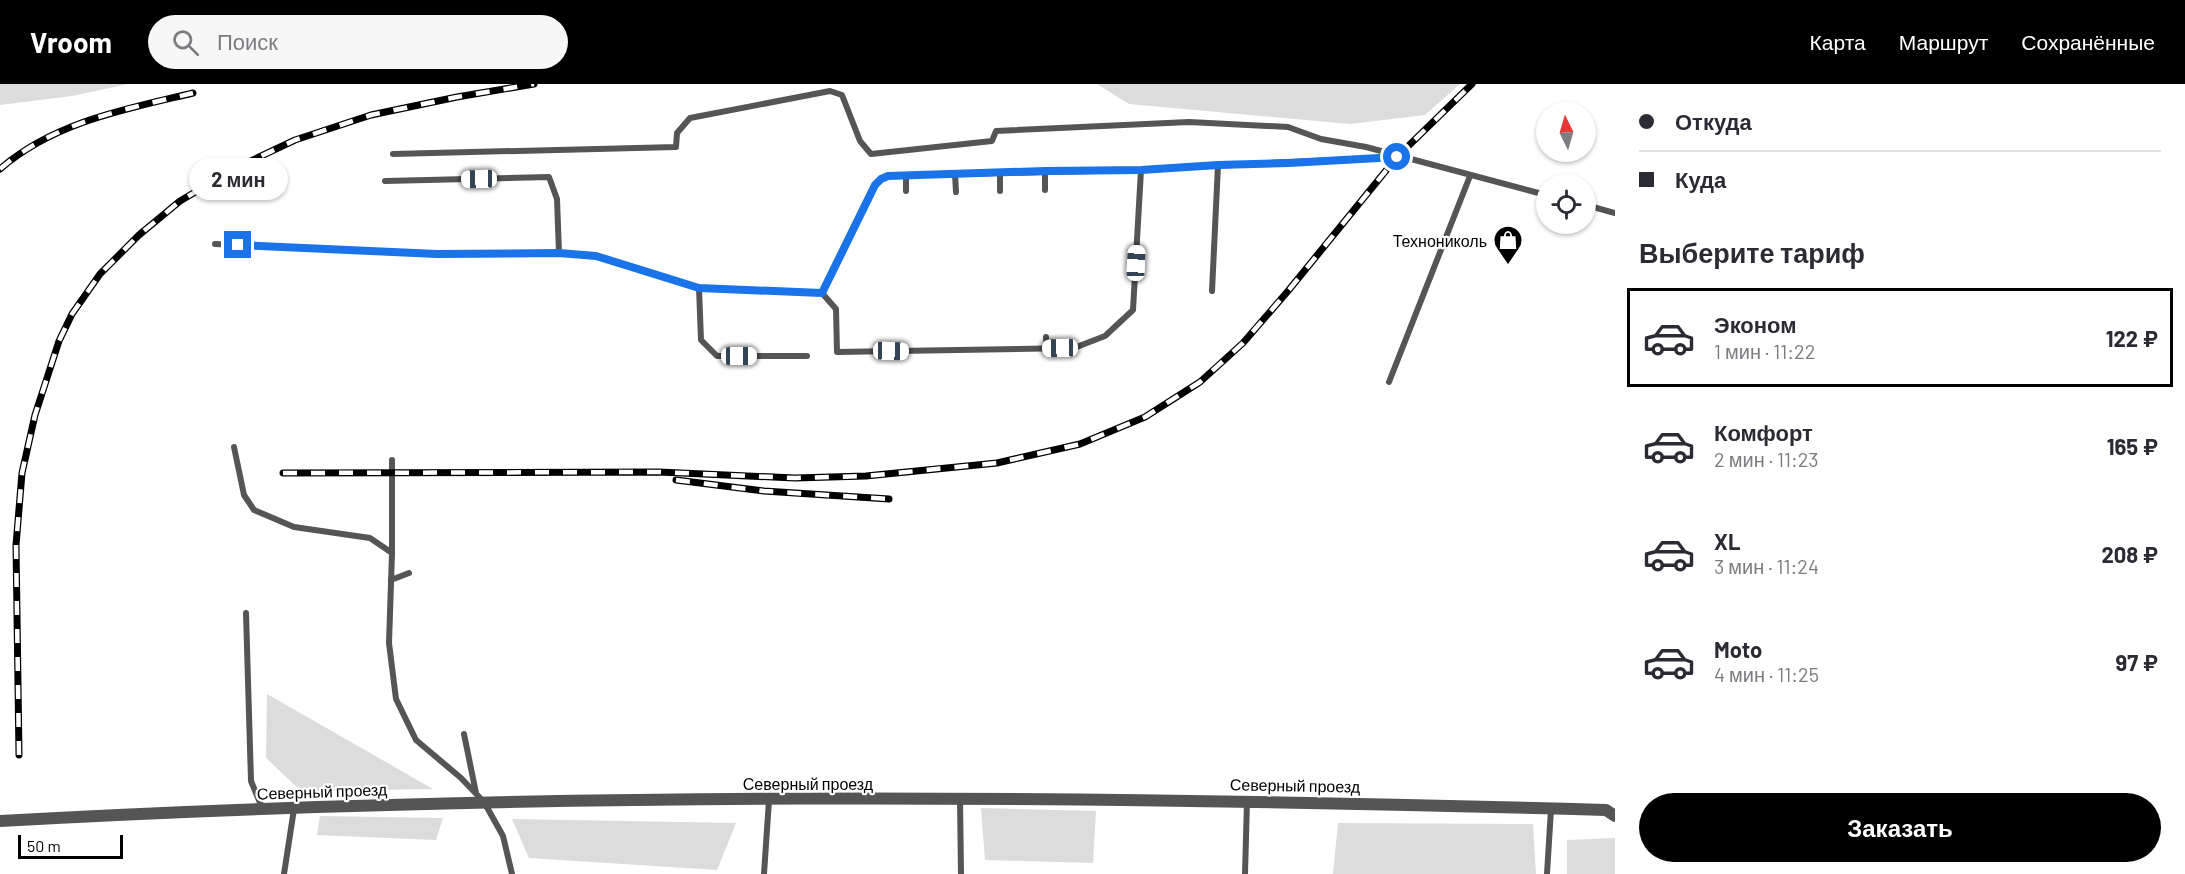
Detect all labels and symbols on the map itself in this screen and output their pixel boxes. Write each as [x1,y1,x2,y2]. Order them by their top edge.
north arrow [1536,102,1596,162]
route start [1383,143,1410,170]
callout: 2 мин [188,158,288,200]
car [461,170,497,188]
shop icon: Технониколь [1492,224,1524,266]
route end [224,231,251,258]
place label: Технониколь [1393,231,1487,250]
car [1126,245,1146,281]
car [1042,339,1078,357]
car [873,342,909,360]
car [721,347,757,365]
street label: Северный проезд [743,774,874,793]
street label: Северный проезд [1230,774,1361,796]
street label: Северный проезд [257,779,388,803]
scale bar [18,832,123,860]

